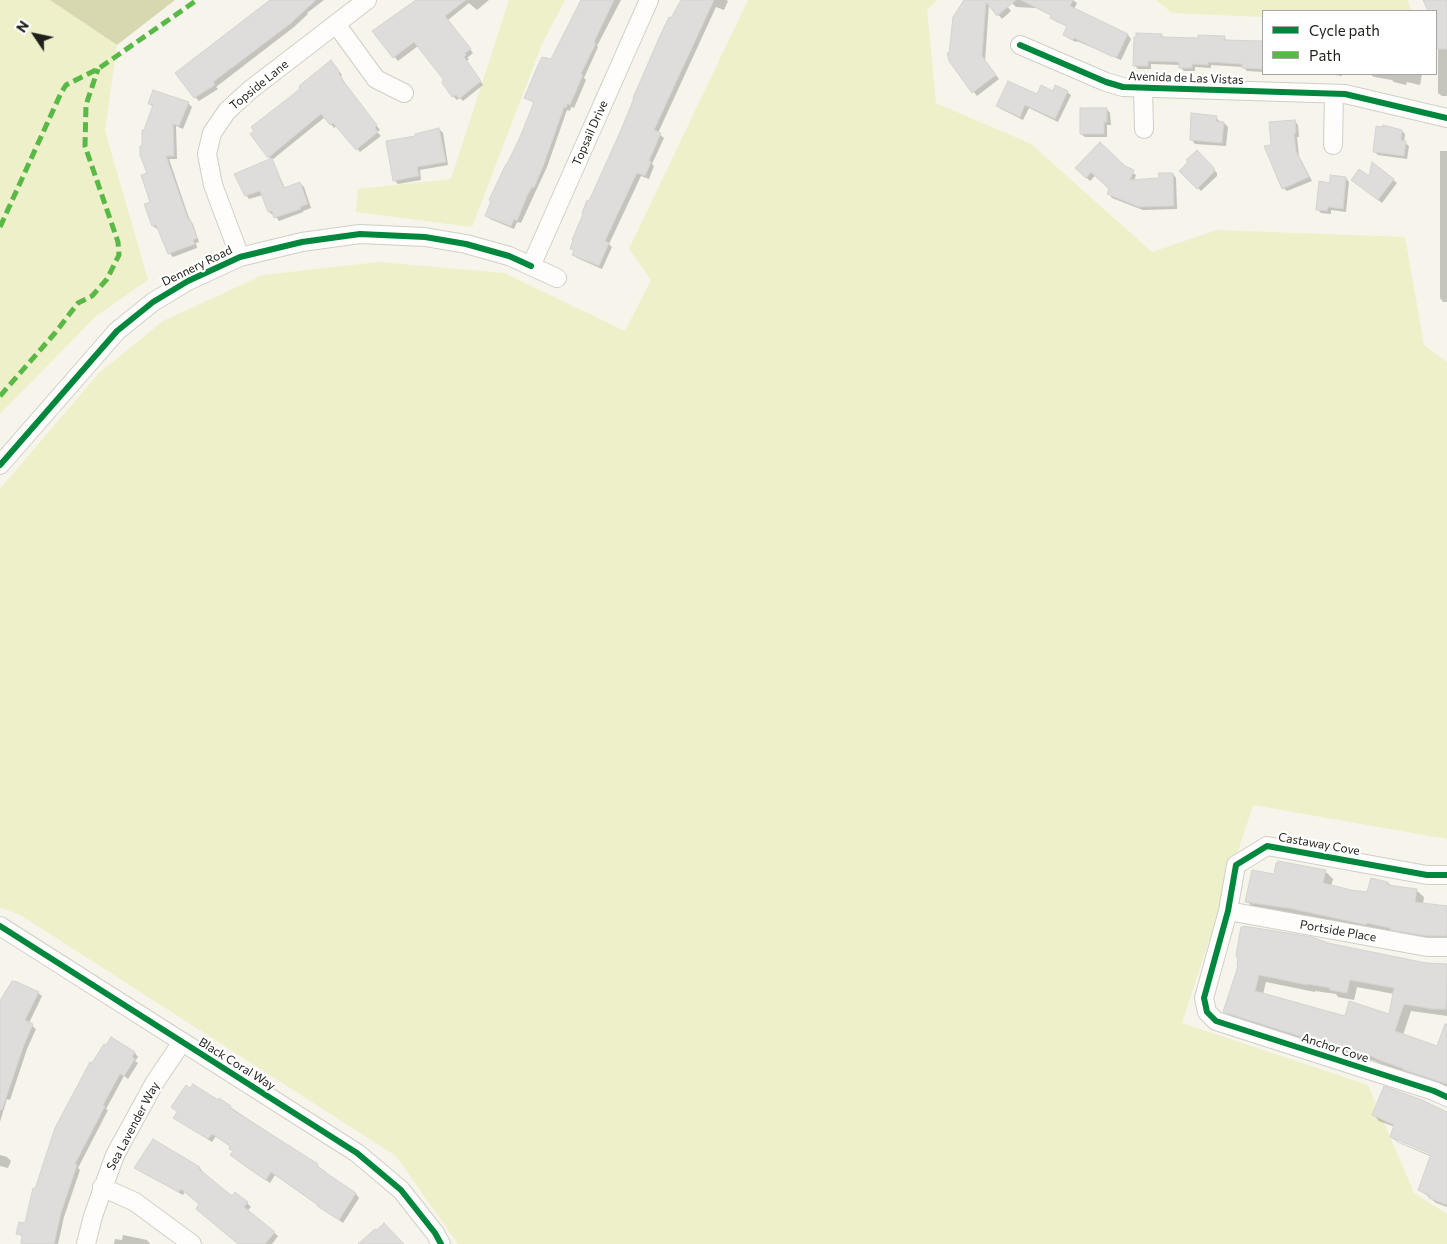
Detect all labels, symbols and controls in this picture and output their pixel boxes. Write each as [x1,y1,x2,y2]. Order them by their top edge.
north arrow [10,10,60,60]
legend [1262,10,1437,75]
text: N [12,17,32,35]
text: Cycle path [1309,21,1380,39]
text: Path [1309,46,1341,64]
street label: Topside Lane [227,57,291,113]
street label: Avenida de Las Vistas [1128,69,1244,87]
street label: Topsail Drive [569,98,611,168]
street label: Dennery Road [159,243,235,289]
street label: Castaway Cove [1277,830,1361,858]
street label: Portside Place [1299,917,1377,945]
street label: Anchor Cove [1300,1030,1370,1066]
street label: Black Coral Way [196,1035,278,1093]
street label: Sea Lavender Way [104,1079,162,1173]

